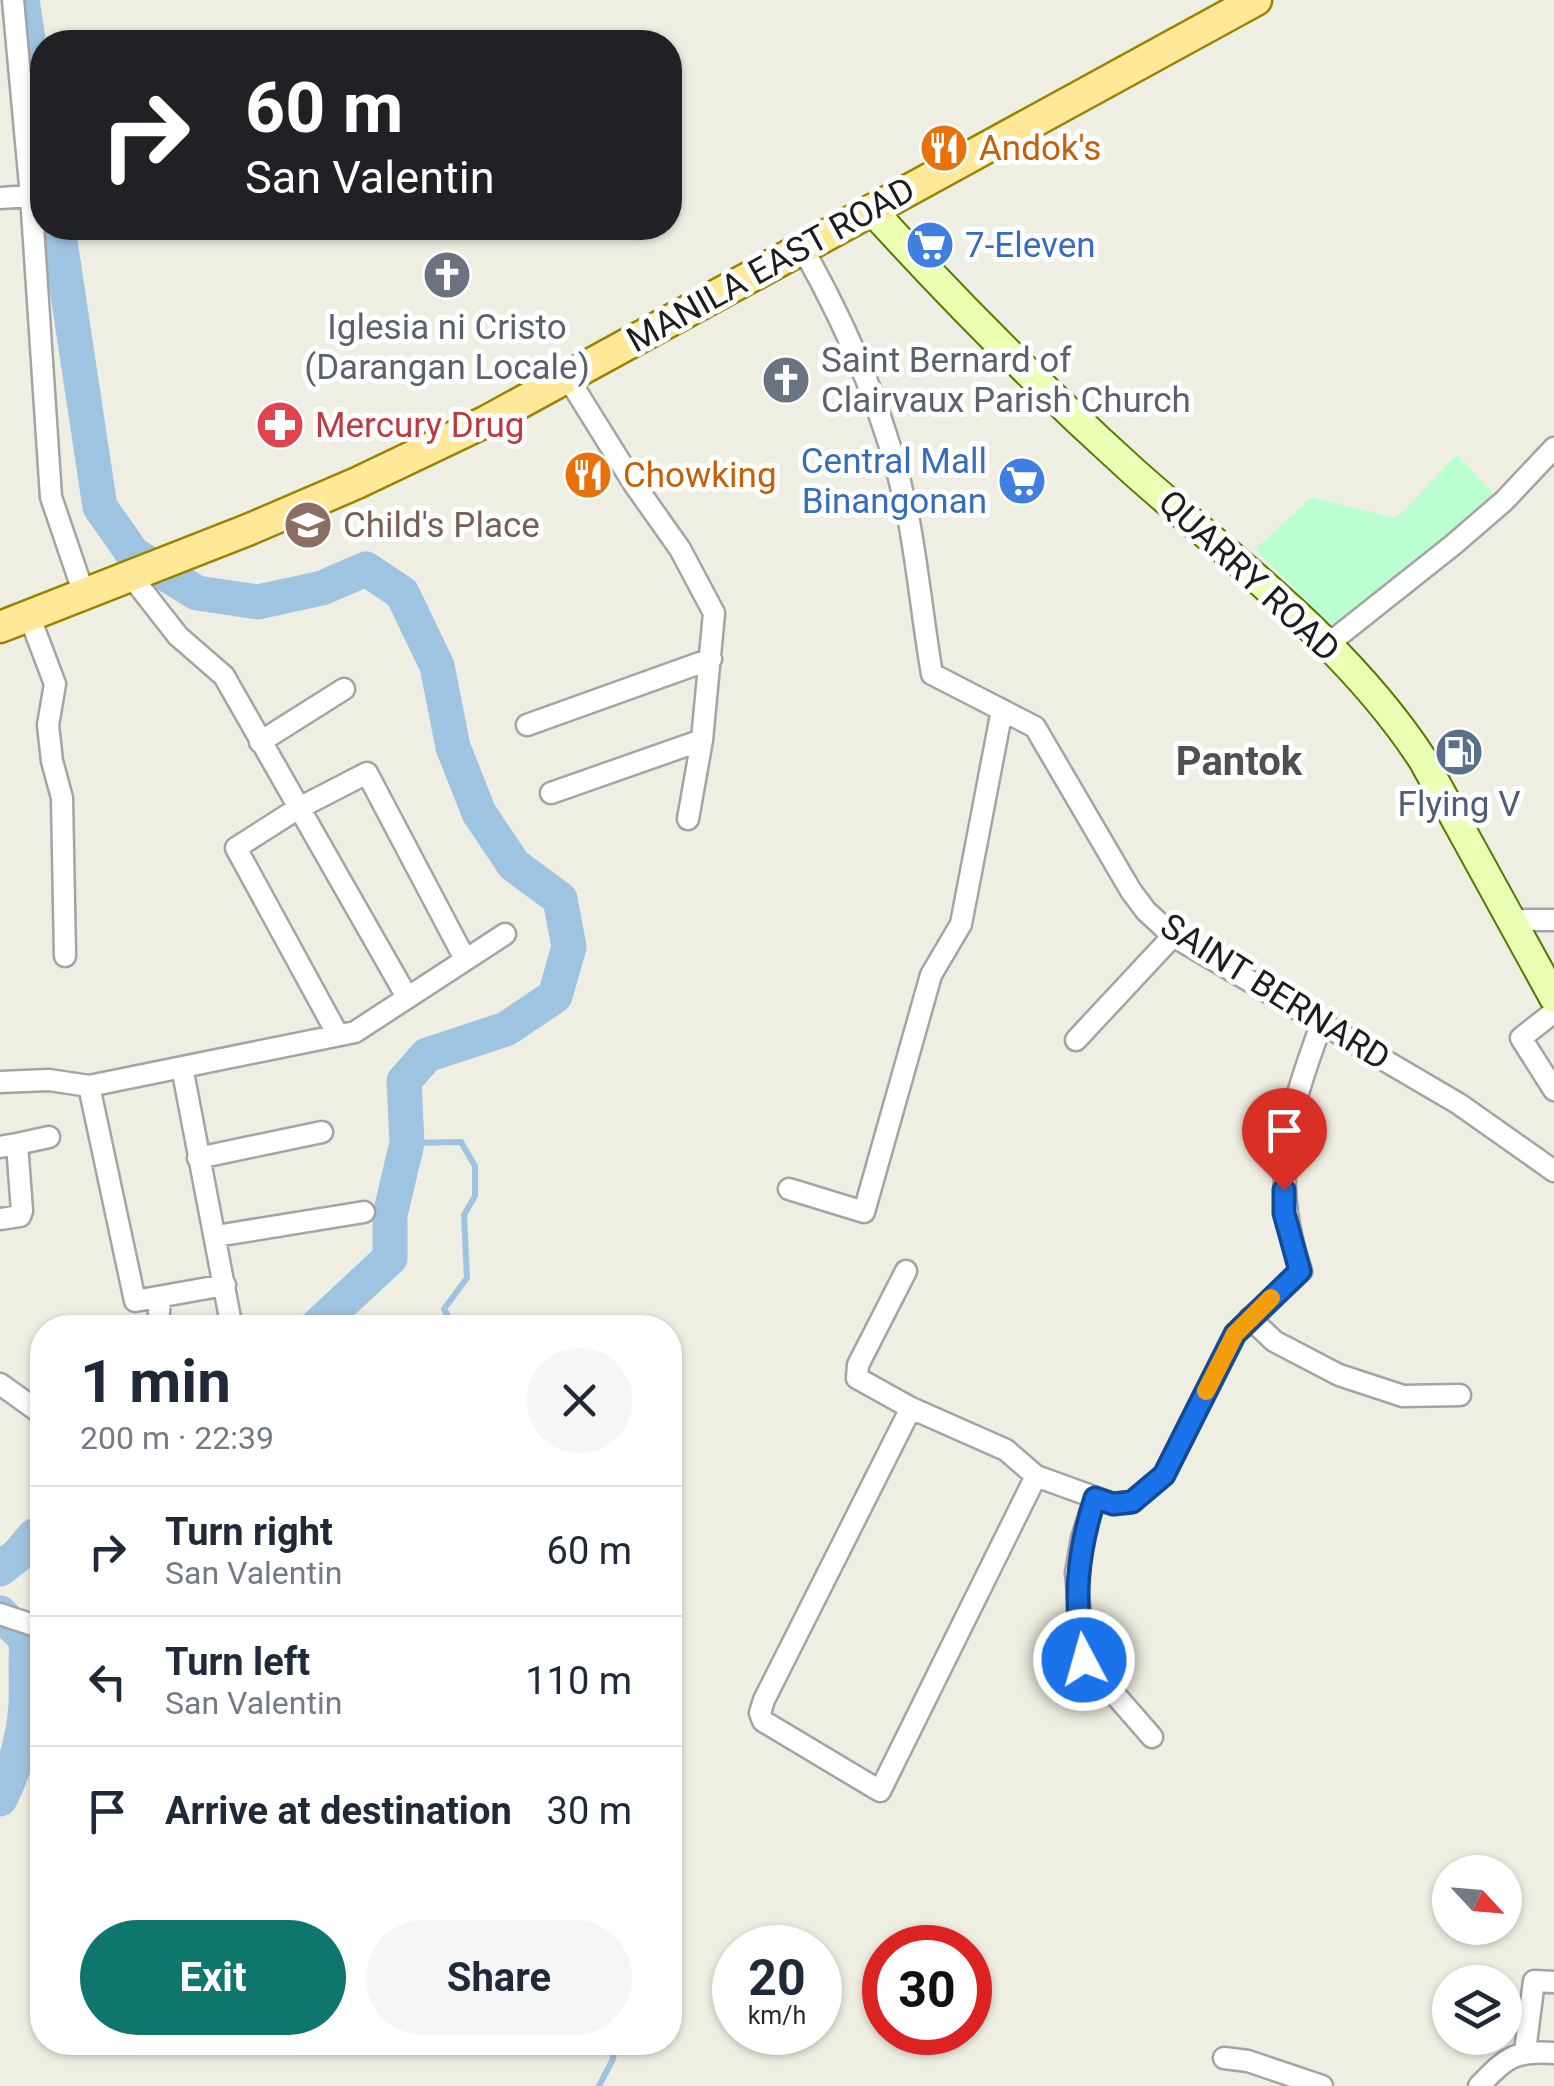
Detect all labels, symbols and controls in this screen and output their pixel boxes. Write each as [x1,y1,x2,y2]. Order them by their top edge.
text: 60 m [245,67,403,149]
icon: right [80,70,210,200]
restaurant icon: Andok's [918,122,970,174]
place label: Andok's [979,128,1101,169]
text: San Valentin [245,151,495,204]
street label: MANILA EAST ROAD [620,169,922,361]
supermarket icon: 7-Eleven [904,219,956,271]
place label: 7-Eleven [965,225,1096,266]
church icon: Iglesia ni Cristo (Darangan Locale) [421,249,473,301]
place label: Iglesia ni Cristo (Darangan Locale) [304,307,590,388]
place label: Saint Bernard of Clairvaux Parish Church [821,340,1191,421]
church icon: Saint Bernard of Clairvaux Parish Church [760,354,812,406]
pharmacy icon: Mercury Drug [254,399,306,451]
place label: Mercury Drug [315,405,524,446]
place label: Central Mall Binangonan [801,441,987,522]
restaurant icon: Chowking [562,449,614,501]
place label: Chowking [623,455,777,496]
supermarket icon: Central Mall Binangonan [996,455,1048,507]
street label: QUARRY ROAD [1150,482,1348,670]
school or university icon: Child's Place [282,499,334,551]
place label: Child's Place [343,505,540,546]
fuel station icon: Flying V [1433,726,1485,778]
district label: Pantok [1176,738,1303,785]
place label: Flying V [1398,784,1520,825]
street label: SAINT BERNARD [1153,905,1397,1079]
pin [1242,1088,1327,1191]
icon: arrive [1257,1103,1312,1158]
text: 1 min [80,1346,231,1417]
button: close [527,1348,632,1453]
text: 200 m · 22:39 [80,1419,274,1457]
text: Turn right [165,1510,333,1554]
icon: right [80,1524,135,1579]
text: 60 m [547,1529,632,1573]
text: San Valentin [165,1554,342,1592]
position arrow [1032,1608,1136,1712]
text: Turn left [165,1640,310,1684]
icon: left [80,1654,135,1709]
text: 110 m [525,1659,632,1703]
text: San Valentin [165,1684,342,1722]
icon: arrive [80,1784,135,1839]
text: Arrive at destination [165,1789,512,1833]
text: 30 m [547,1789,632,1833]
north arrow [1432,1855,1522,1945]
map controls [1432,1855,1522,2055]
button: Exit [80,1920,346,2035]
button: Share [366,1920,632,2035]
speed limit sign: 30 [862,1925,992,2055]
text: 20 [748,1949,806,2007]
button: layers [1432,1965,1522,2055]
text: km/h [748,2001,806,2030]

